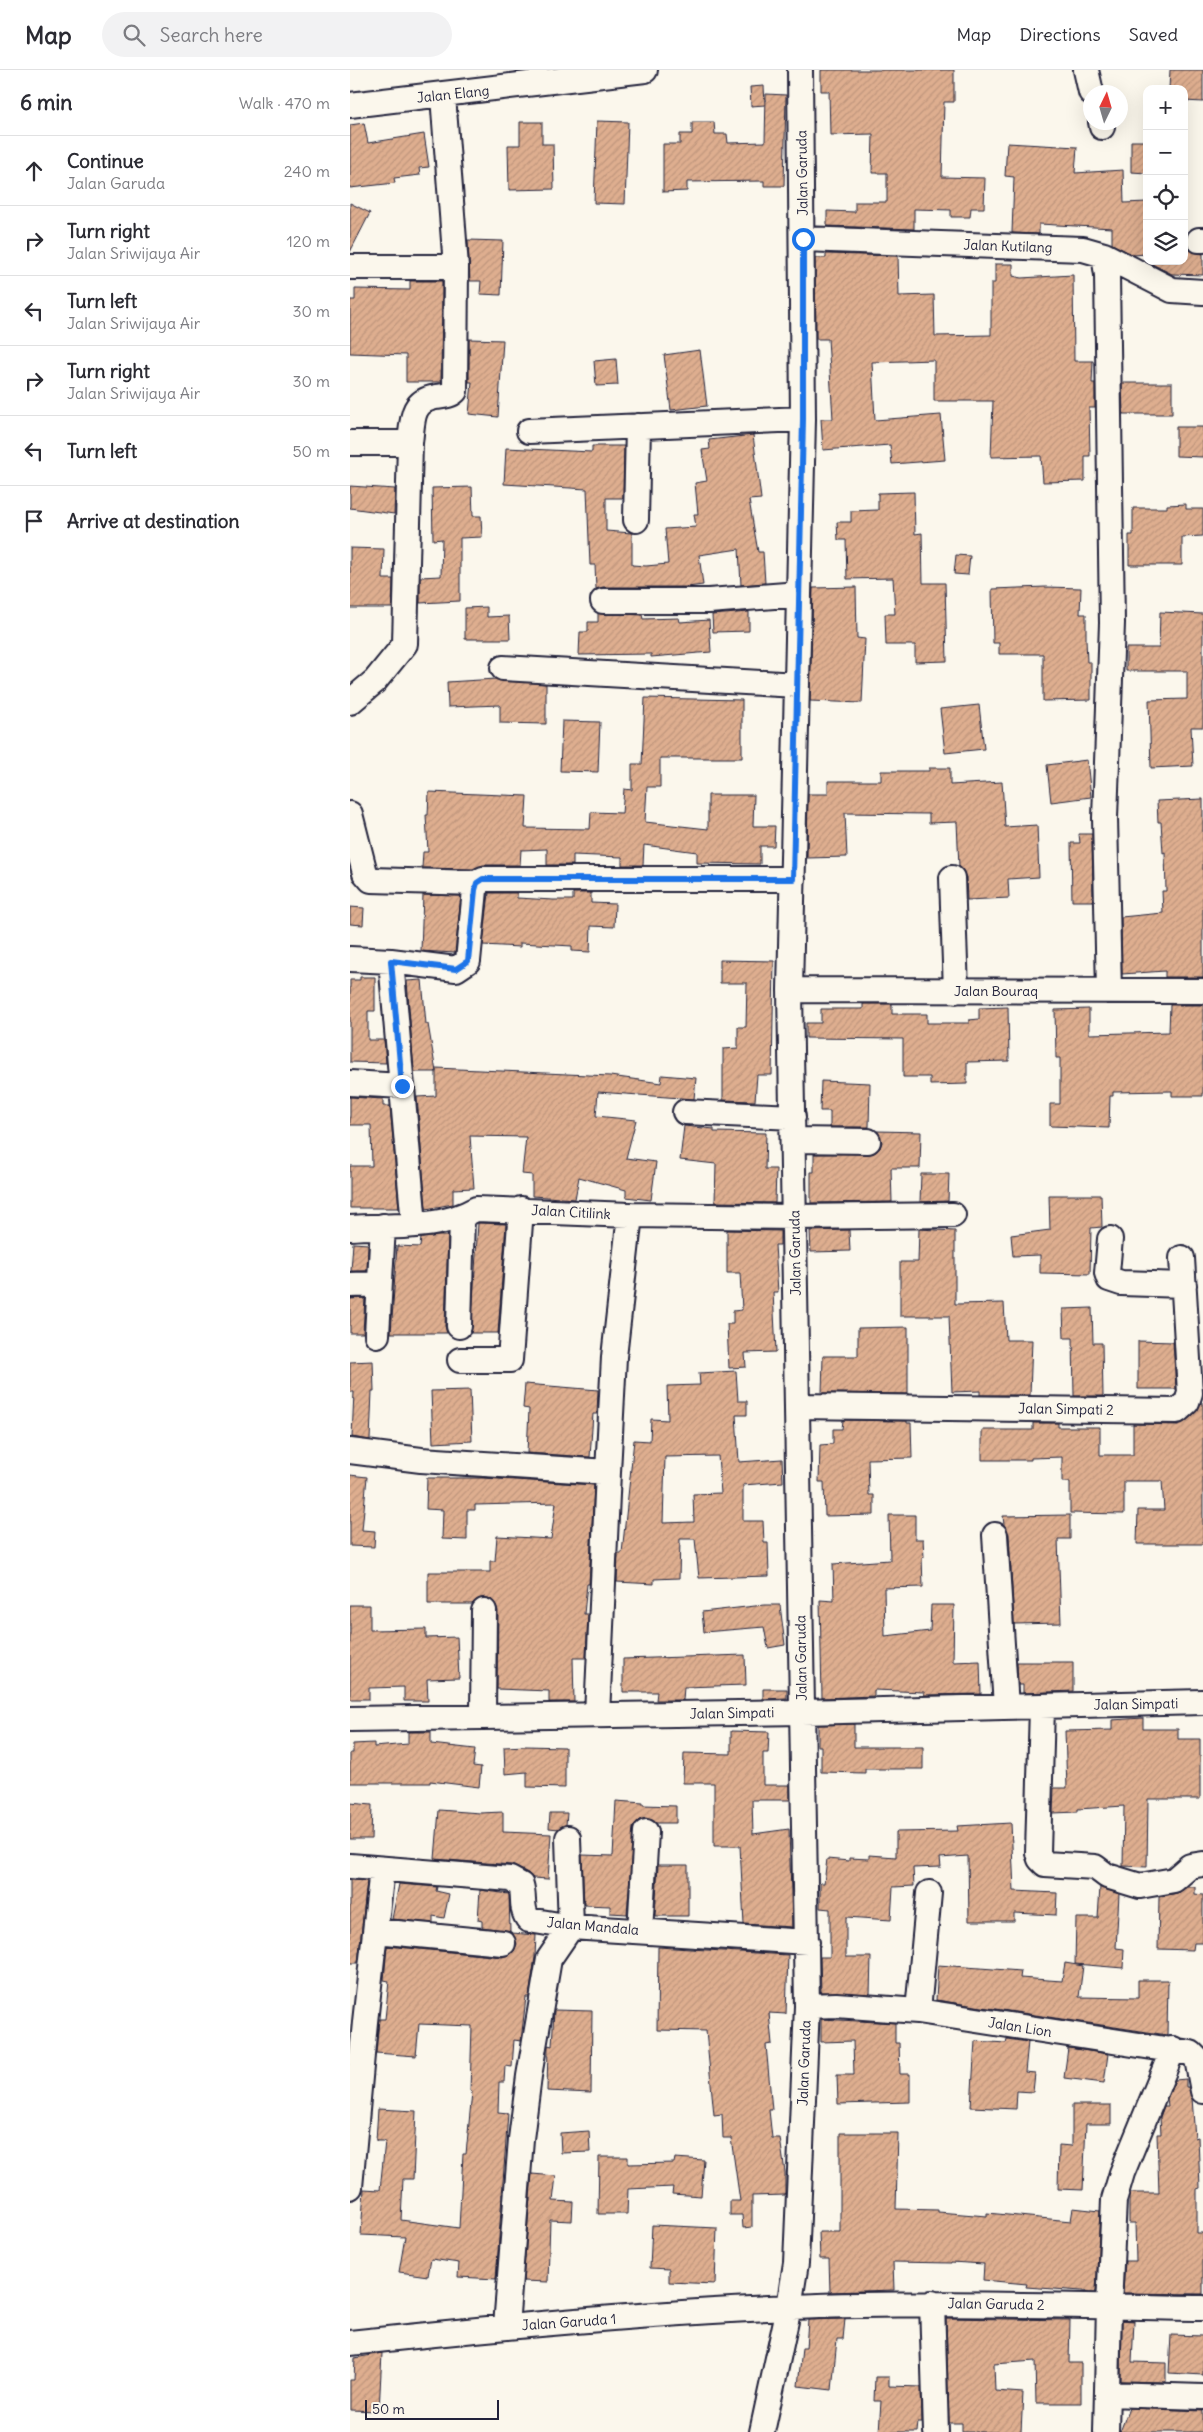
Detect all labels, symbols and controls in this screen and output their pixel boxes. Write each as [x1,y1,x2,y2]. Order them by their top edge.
search box [102,12,452,57]
text: Map [25,20,72,50]
icon: search [120,21,148,49]
text: Search here [160,23,263,47]
text: Map [956,23,991,46]
text: Directions [1019,23,1101,46]
text: Saved [1129,23,1178,46]
street label: Jalan Elang [416,81,490,107]
north arrow [1083,85,1128,130]
map controls [1143,85,1188,265]
button: + [1143,85,1188,130]
text: 6 min [20,89,72,116]
text: Walk · 470 m [239,93,330,113]
street label: Jalan Garuda [792,130,812,216]
button: − [1143,130,1188,175]
text: Continue [67,149,144,173]
icon: ahead [20,157,48,185]
text: 240 m [284,161,330,181]
text: Jalan Garuda [67,173,165,193]
button: locate [1143,175,1188,220]
text: Turn right [67,219,150,243]
button: layers [1143,220,1188,265]
icon: right [20,227,48,255]
route start [792,228,815,251]
text: 120 m [287,231,330,251]
street label: Jalan Kutilang [963,235,1053,257]
text: Jalan Sriwijaya Air [67,243,200,263]
text: Turn left [67,289,137,313]
icon: left [20,297,48,325]
text: 30 m [293,301,330,321]
text: Jalan Sriwijaya Air [67,313,200,333]
text: Turn right [67,359,150,383]
icon: right [20,367,48,395]
text: 30 m [293,371,330,391]
text: Jalan Sriwijaya Air [67,383,200,403]
icon: left [20,437,48,465]
text: Turn left [67,439,137,463]
text: 50 m [292,441,330,461]
icon: arrive [20,507,48,535]
text: Arrive at destination [67,509,240,533]
street label: Jalan Bouraq [954,982,1038,1000]
route end [391,1075,414,1098]
street label: Jalan Citilink [531,1201,611,1223]
street label: Jalan Garuda [785,1210,805,1296]
street label: Jalan Simpati 2 [1018,1399,1114,1419]
street label: Jalan Garuda [791,1615,811,1701]
street label: Jalan Simpati [1094,1694,1178,1714]
street label: Jalan Simpati [690,1703,774,1723]
street label: Jalan Mandala [546,1913,640,1939]
street label: Jalan Lion [987,2013,1053,2041]
street label: Jalan Garuda [794,2020,814,2106]
street label: Jalan Garuda 2 [947,2294,1045,2314]
street label: Jalan Garuda 1 [521,2310,617,2334]
scale bar [365,2397,499,2420]
text: 50 m [372,2400,405,2418]

